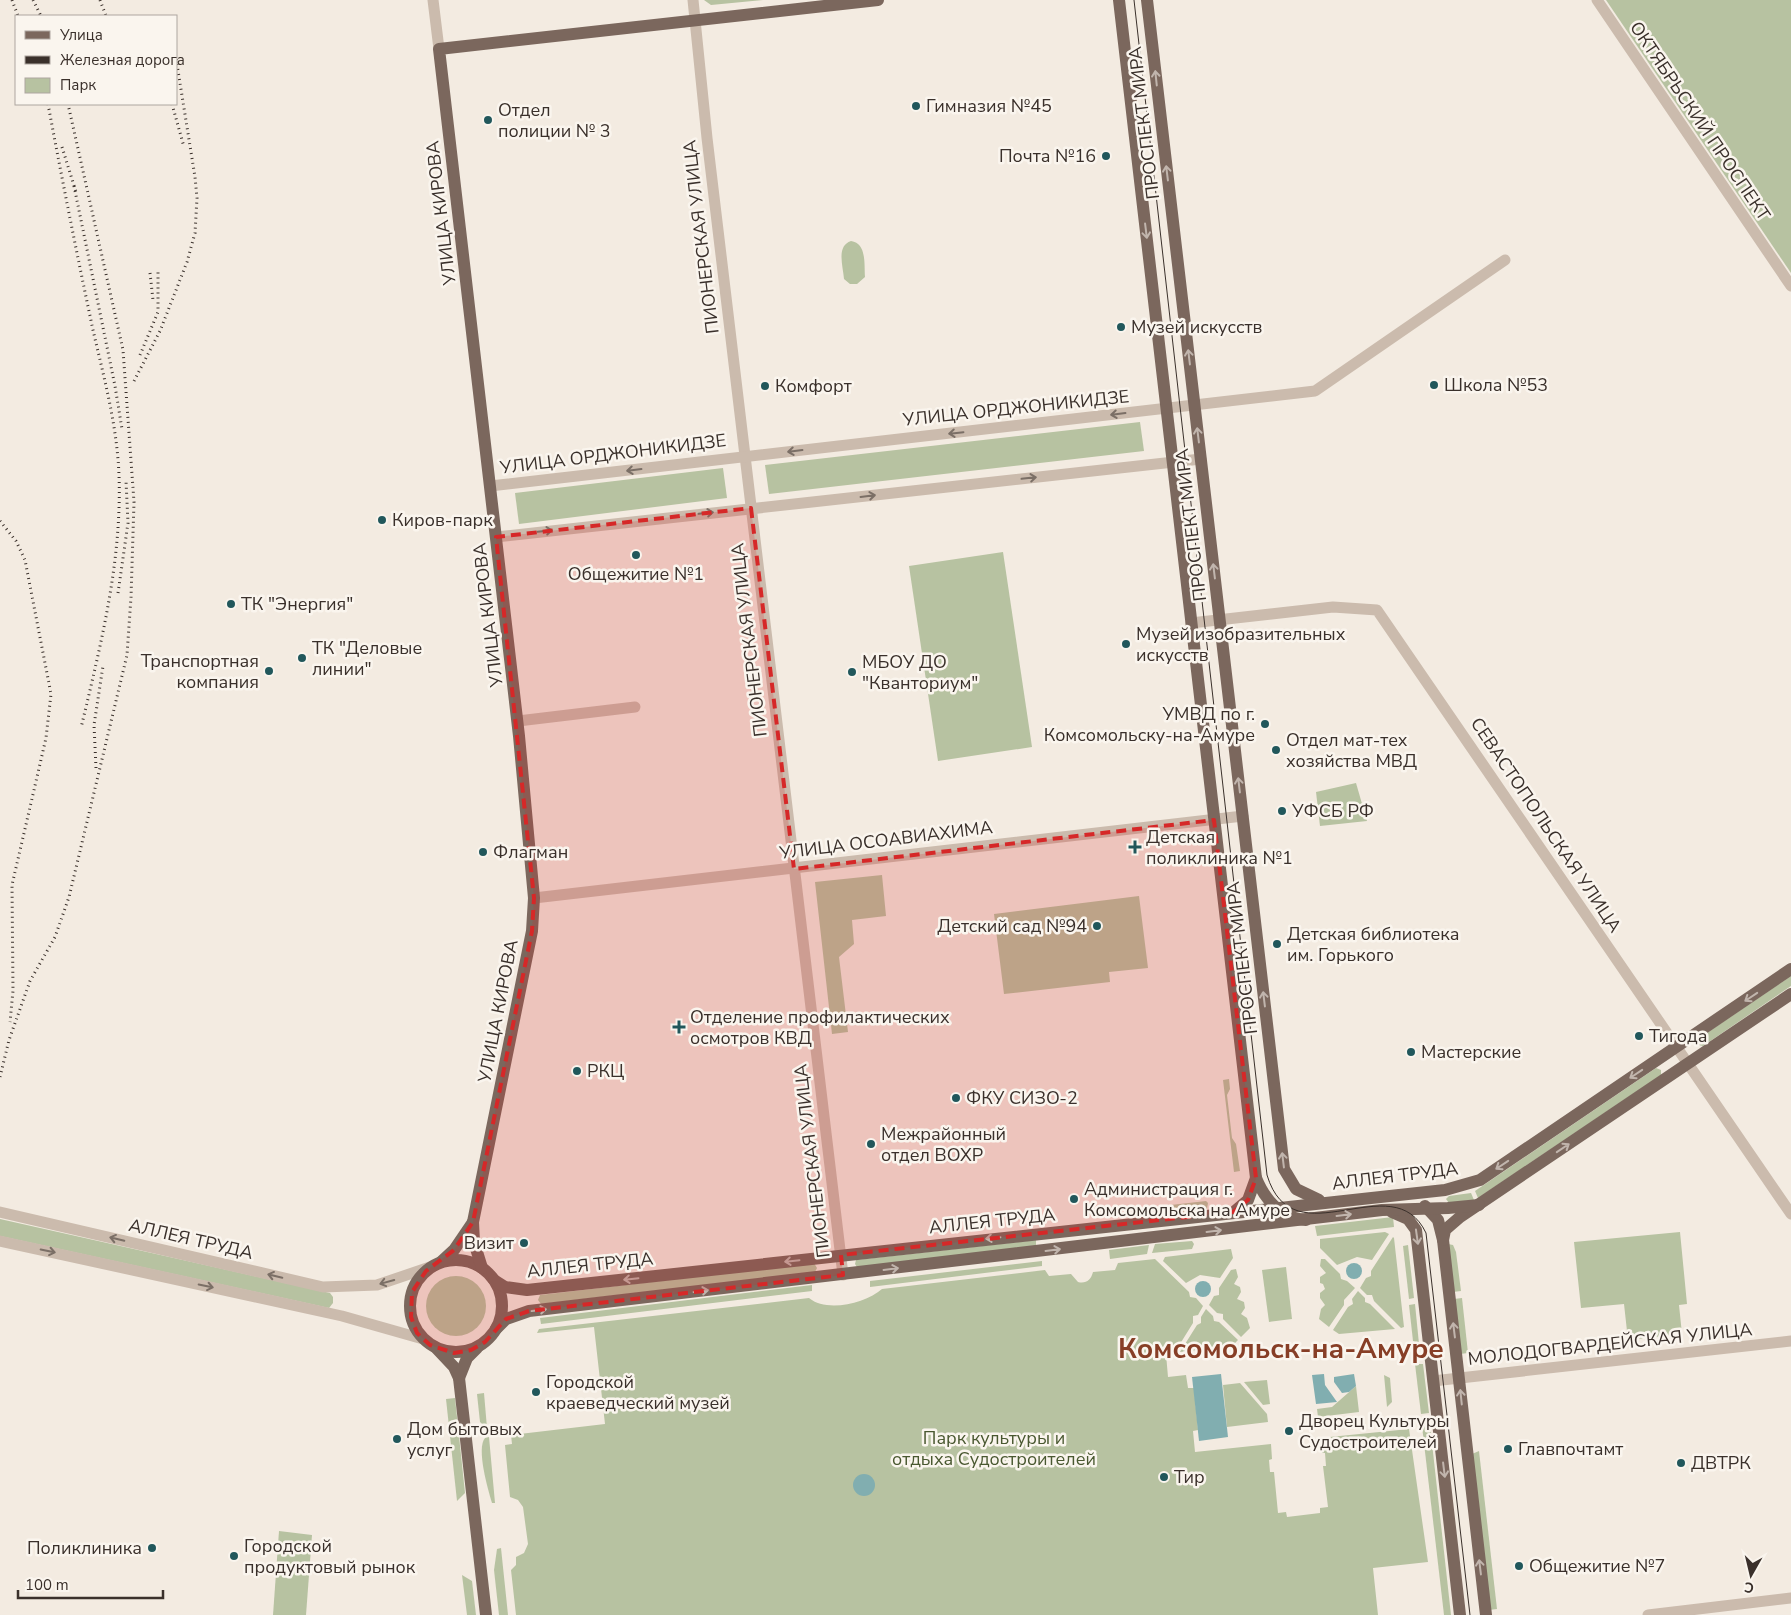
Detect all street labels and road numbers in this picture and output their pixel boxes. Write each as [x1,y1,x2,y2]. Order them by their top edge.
street label: ОКТЯБРЬСКИЙ ПРОСПЕКТ [1624,17,1776,225]
street label: ПРОСПЕКТ МИРА [1123,45,1165,201]
street label: УЛИЦА КИРОВА [420,139,462,288]
street label: ПИОНЕРСКАЯ УЛИЦА [677,139,725,335]
street label: УЛИЦА ОРДЖОНИКИДЗЕ [901,384,1130,432]
street label: УЛИЦА ОРДЖОНИКИДЗЕ [498,428,727,480]
street label: ПРОСПЕКТ МИРА [1170,447,1212,603]
street label: УЛИЦА КИРОВА [467,541,509,690]
street label: ПИОНЕРСКАЯ УЛИЦА [725,542,773,738]
street label: СЕВАСТОПОЛЬСКАЯ УЛИЦА [1465,713,1627,937]
street label: УЛИЦА ОСОАВИАХИМА [777,815,994,865]
street label: ПРОСПЕКТ МИРА [1221,880,1263,1036]
street label: УЛИЦА КИРОВА [472,937,524,1086]
street label: ПИОНЕРСКАЯ УЛИЦА [788,1063,836,1259]
street label: АЛЛЕЯ ТРУДА [1331,1156,1459,1196]
street label: АЛЛЕЯ ТРУДА [928,1202,1056,1240]
street label: АЛЛЕЯ ТРУДА [127,1213,255,1265]
street label: АЛЛЕЯ ТРУДА [526,1246,654,1284]
street label: МОЛОДОГВАРДЕЙСКАЯ УЛИЦА [1467,1317,1753,1371]

